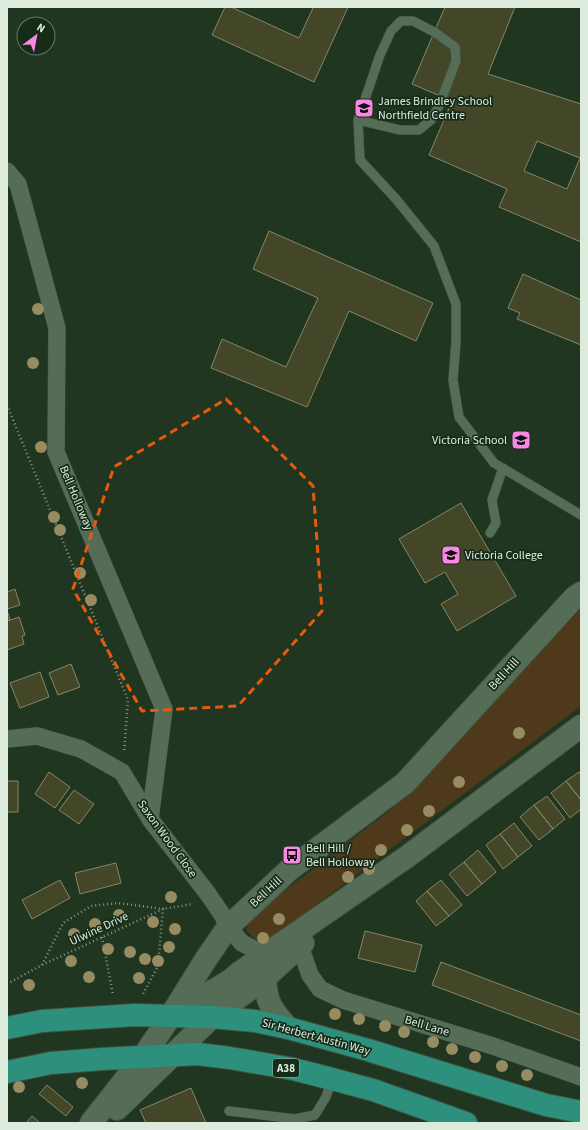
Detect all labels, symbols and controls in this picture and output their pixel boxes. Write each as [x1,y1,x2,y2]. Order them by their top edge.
north arrow [16,16,56,56]
text: N [34,20,48,36]
place label: James Brindley School Northfield Centre [378,93,492,124]
school or university icon: James Brindley School Northfield Centre [353,97,375,119]
school or university icon: Victoria School [510,429,532,451]
place label: Victoria School [432,432,507,449]
street label: Bell Holloway [55,463,97,533]
school or university icon: Victoria College [440,544,462,566]
place label: Victoria College [465,547,543,564]
street label: Bell Hill [485,654,523,694]
street label: Saxon Wood Close [133,797,201,881]
place label: Bell Hill / Bell Holloway [306,840,375,871]
bus stop icon: Bell Hill / Bell Holloway [281,844,303,866]
street label: Bell Hill [246,873,286,911]
street label: Ulwine Drive [67,908,131,950]
street label: Bell Lane [403,1011,451,1041]
street label: Sir Herbert Austin Way [260,1014,373,1060]
road number: A38 [273,1059,299,1077]

